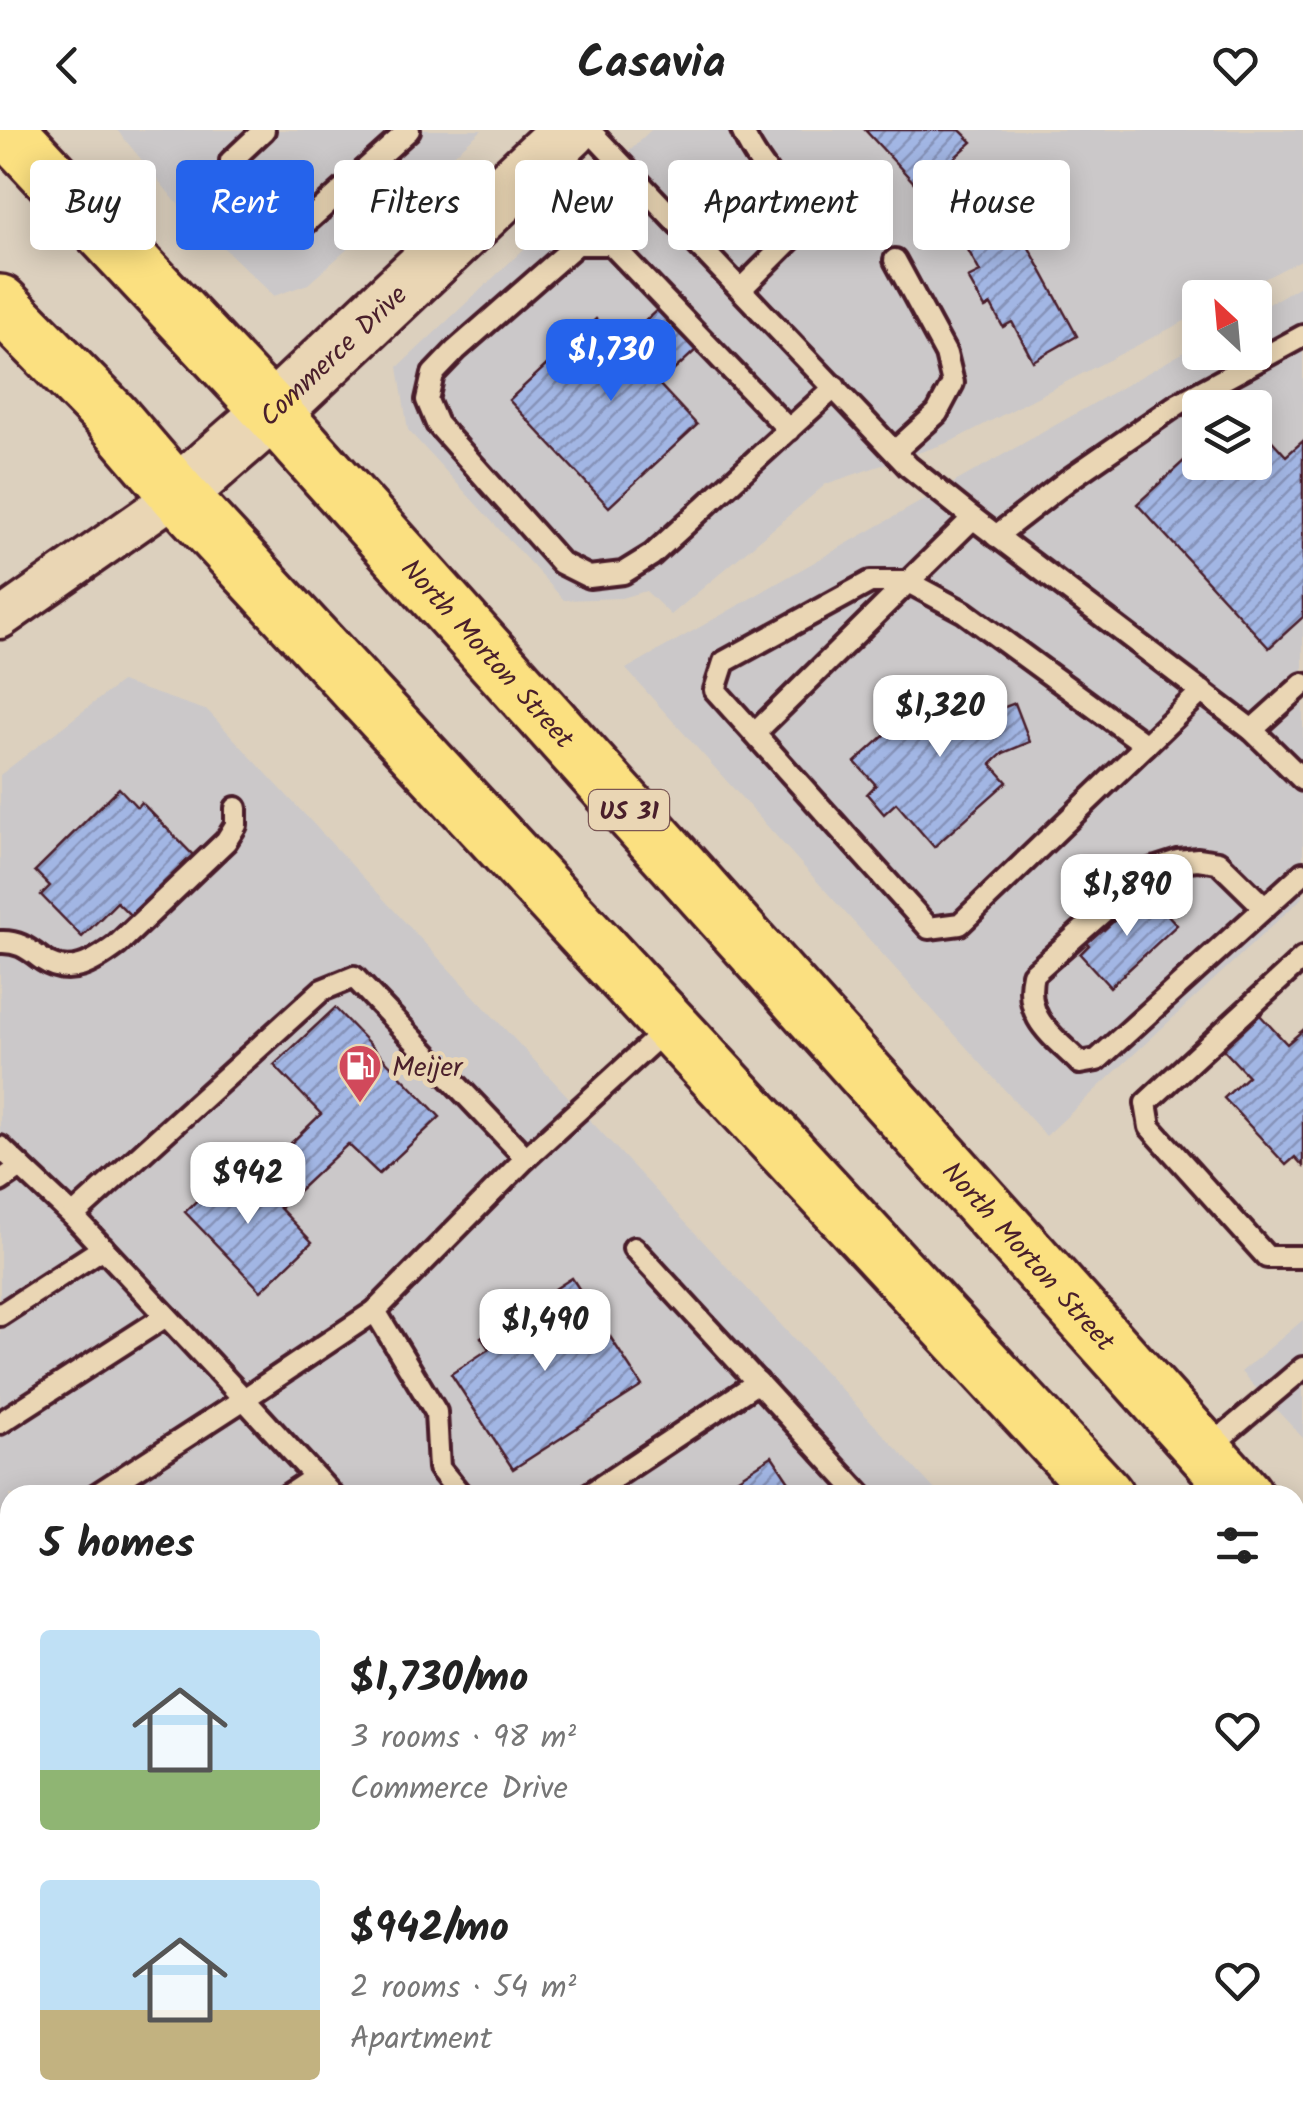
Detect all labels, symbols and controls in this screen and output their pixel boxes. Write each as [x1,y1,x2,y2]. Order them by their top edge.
text: Casavia [577,29,726,101]
icon: back [40,38,95,93]
icon: heart [1208,38,1263,93]
chip: Buy [30,160,156,250]
chip: Rent [176,160,314,250]
chip: Filters [334,160,495,250]
chip: New [515,160,648,250]
chip: Apartment [668,160,893,250]
chip: House [913,160,1070,250]
street label: Commerce Drive [250,274,419,439]
north arrow [1182,280,1272,370]
map controls [1182,280,1272,480]
pin: $1,730 [530,319,692,404]
text: $1,730 [568,326,654,377]
button: layers [1182,390,1272,480]
street label: North Morton Street [389,549,585,761]
pin: $1,320 [859,675,1021,760]
text: $1,320 [895,682,985,733]
road number: US 31 [589,790,669,830]
pin: $1,890 [1046,854,1208,939]
text: $1,890 [1083,861,1171,912]
fuel station icon: Meijer [337,1043,383,1104]
place label: Meijer [392,1046,464,1091]
pin: $942 [189,1142,307,1227]
text: $942 [212,1149,284,1200]
street label: North Morton Street [930,1152,1126,1364]
pin: $1,490 [464,1289,626,1374]
text: $1,490 [501,1296,589,1347]
text: 5 homes [40,1512,195,1579]
icon: filters [1210,1518,1265,1573]
text: $1,730/mo [350,1646,528,1713]
icon: home [120,1670,240,1790]
icon: heart [1210,1703,1265,1758]
text: 3 rooms · 98 m² [350,1713,576,1764]
text: Commerce Drive [350,1764,568,1815]
text: $942/mo [350,1896,509,1963]
icon: home [120,1920,240,2040]
icon: heart [1210,1953,1265,2008]
text: 2 rooms · 54 m² [350,1963,576,2014]
text: Apartment [350,2014,492,2065]

